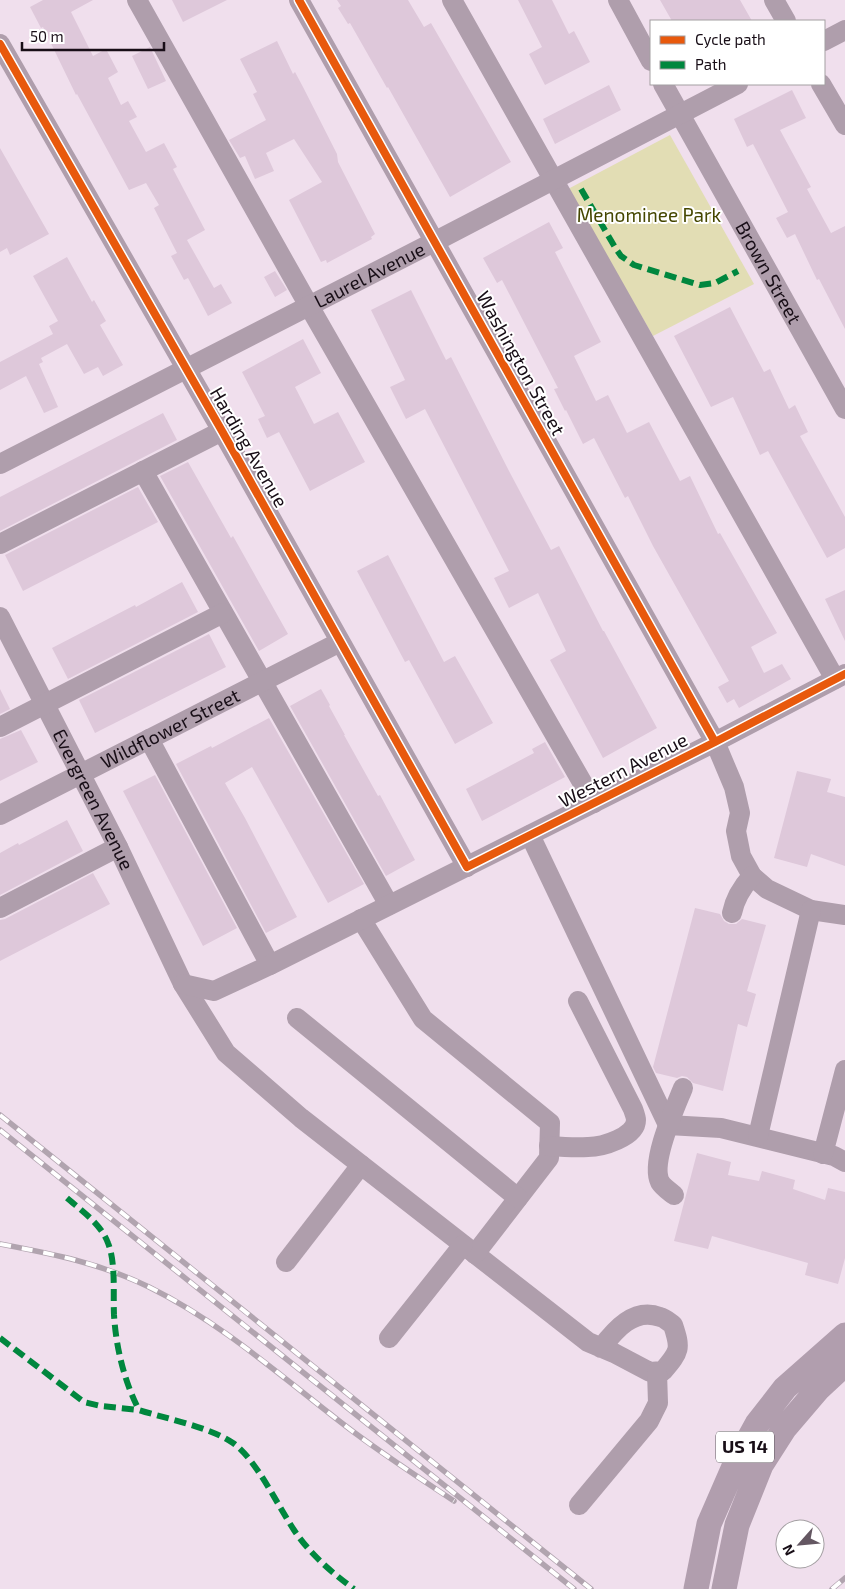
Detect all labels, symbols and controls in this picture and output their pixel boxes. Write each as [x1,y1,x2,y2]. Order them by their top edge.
scale bar [22,20,165,52]
legend [650,20,825,85]
text: 50 m [30,27,64,45]
text: Cycle path [695,30,766,48]
text: Path [695,55,726,73]
park label: Menominee Park [577,203,722,226]
street label: Brown Street [731,217,807,327]
street label: Laurel Avenue [310,237,428,312]
street label: Washington Street [472,287,571,439]
street label: Harding Avenue [206,382,293,511]
street label: Wildflower Street [97,683,243,773]
street label: Evergreen Avenue [48,725,139,874]
street label: Western Avenue [555,727,691,812]
road number: US 14 [716,1431,774,1462]
north arrow [775,1519,825,1569]
text: N [778,1542,798,1558]

